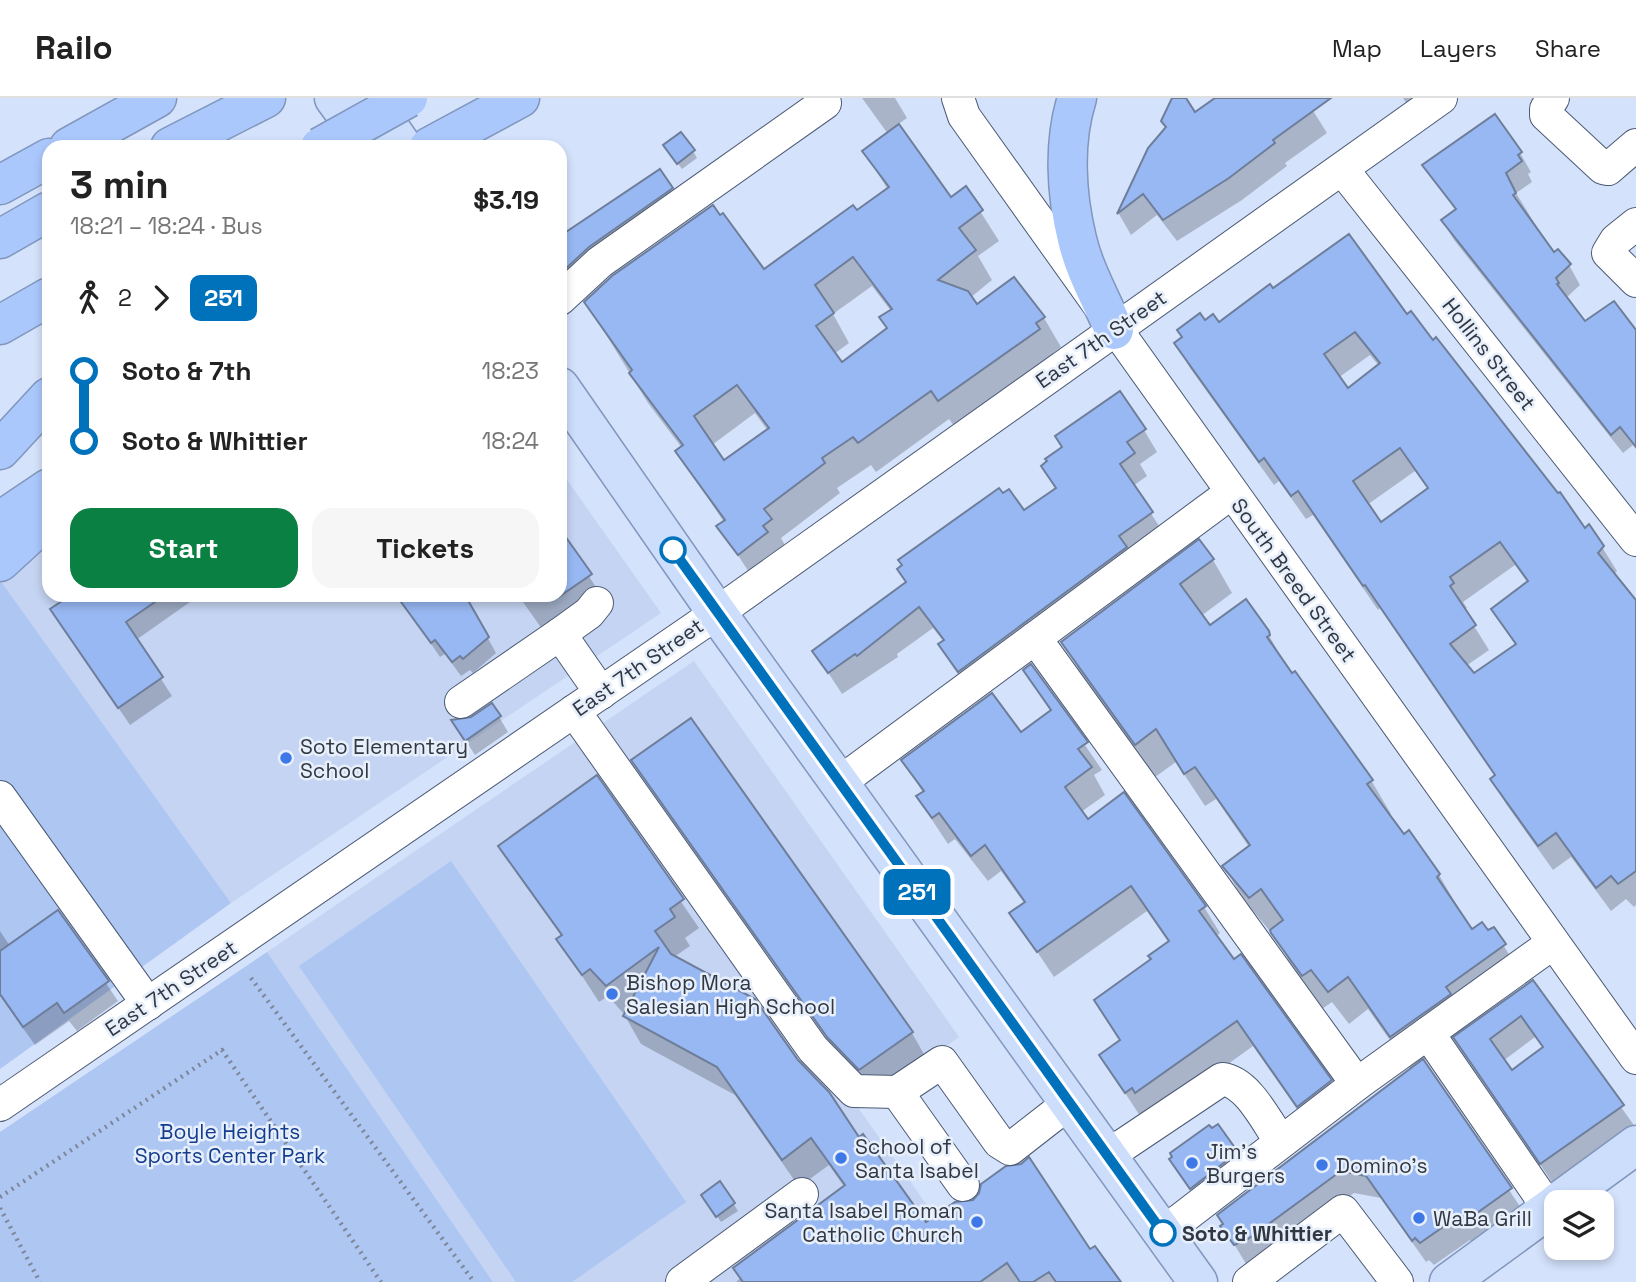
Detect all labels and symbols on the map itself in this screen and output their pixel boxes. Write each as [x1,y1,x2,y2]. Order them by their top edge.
street label: East 7th Street [1030,284,1172,394]
street label: Hollins Street [1437,292,1541,416]
street label: South Breed Street [1225,493,1363,667]
unlabelled marker [660,537,686,563]
street label: East 7th Street [567,612,709,722]
place label: Soto Elementary School [300,733,468,784]
marker: Soto Elementary School [278,750,294,766]
line badge: 251 [877,869,957,915]
street label: East 7th Street [100,934,242,1042]
place label: Bishop Mora Salesian High School [626,969,835,1020]
marker: Bishop Mora Salesian High School [604,986,620,1002]
park label: Boyle Heights Sports Center Park [135,1118,325,1169]
place label: School of Santa Isabel [855,1133,979,1184]
place label: Jim's Burgers [1206,1138,1285,1189]
marker: School of Santa Isabel [833,1150,849,1166]
place label: Domino's [1336,1152,1428,1179]
marker: Jim's Burgers [1184,1155,1200,1171]
marker: Domino's [1314,1157,1330,1173]
place label: Santa Isabel Roman Catholic Church [764,1197,963,1248]
place label: WaBa Grill [1433,1205,1532,1232]
marker: WaBa Grill [1411,1210,1427,1226]
marker: Santa Isabel Roman Catholic Church [969,1214,985,1230]
marker: Soto & Whittier [1150,1220,1176,1246]
place label: Soto & Whittier [1182,1220,1332,1247]

